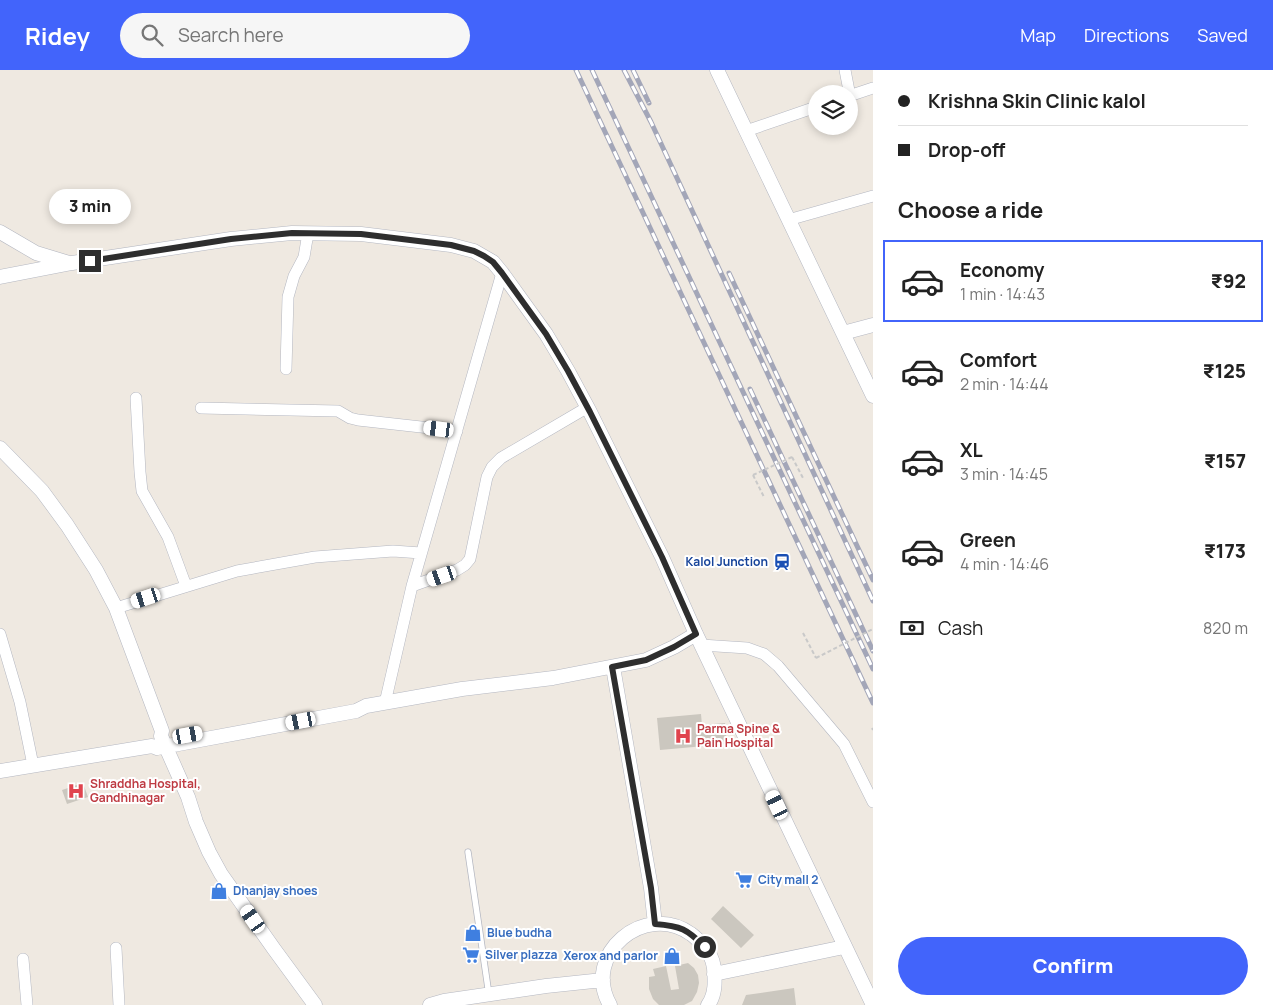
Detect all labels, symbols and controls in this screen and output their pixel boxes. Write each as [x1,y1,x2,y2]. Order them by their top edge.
search box [120,13,470,58]
text: Ridey [25,19,90,52]
icon: search [138,21,166,49]
text: Search here [178,22,284,48]
text: Map [1020,23,1056,47]
text: Directions [1084,23,1169,47]
text: Saved [1197,23,1248,47]
map controls [808,85,858,135]
button: layers [808,85,858,135]
text: Krishna Skin Clinic kalol [928,88,1146,114]
text: Drop-off [928,137,1005,163]
callout: 3 min [49,189,131,224]
text: 3 min [69,195,111,217]
text: Choose a ride [898,195,1043,225]
route end [79,250,101,272]
text: Economy [960,257,1044,283]
icon: car [900,259,945,304]
text: ₹92 [1211,268,1246,294]
text: 1 min · 14:43 [960,283,1045,305]
text: Comfort [960,347,1037,373]
icon: car [900,349,945,394]
text: ₹125 [1203,358,1246,384]
text: 2 min · 14:44 [960,373,1049,395]
car [423,420,454,438]
text: XL [960,437,983,463]
icon: car [900,439,945,484]
text: ₹157 [1204,448,1246,474]
text: 3 min · 14:45 [960,463,1048,485]
text: Green [960,527,1016,553]
icon: car [900,529,945,574]
text: ₹173 [1204,538,1246,564]
station icon: Kalol Junction [772,552,792,572]
place label: Kalol Junction [685,553,768,570]
text: 4 min · 14:46 [960,553,1049,575]
car [425,564,458,588]
car [129,586,162,610]
icon: cash [898,614,926,642]
text: Cash [938,615,983,641]
text: 820 m [1203,617,1248,639]
car [284,711,317,731]
place label: Parma Spine & Pain Hospital [697,720,780,751]
car [171,725,204,745]
hospital icon: Parma Spine & Pain Hospital [673,726,693,746]
place label: Shraddha Hospital, Gandhinagar [90,775,201,806]
hospital icon: Shraddha Hospital, Gandhinagar [66,781,86,801]
car [763,788,790,822]
supermarket icon: City mall 2 [734,870,754,890]
place label: City mall 2 [758,871,818,888]
shop icon: Dhanjay shoes [209,881,229,901]
place label: Dhanjay shoes [233,882,318,899]
car [238,902,267,936]
shop icon: Blue budha [463,923,483,943]
place label: Blue budha [487,924,552,941]
route start [694,936,716,958]
button: Confirm [898,937,1248,995]
supermarket icon: Silver plazza [461,945,481,965]
place label: Silver plazza [485,946,558,963]
shop icon: Xerox and parlor [662,946,682,966]
place label: Xerox and parlor [563,947,658,964]

